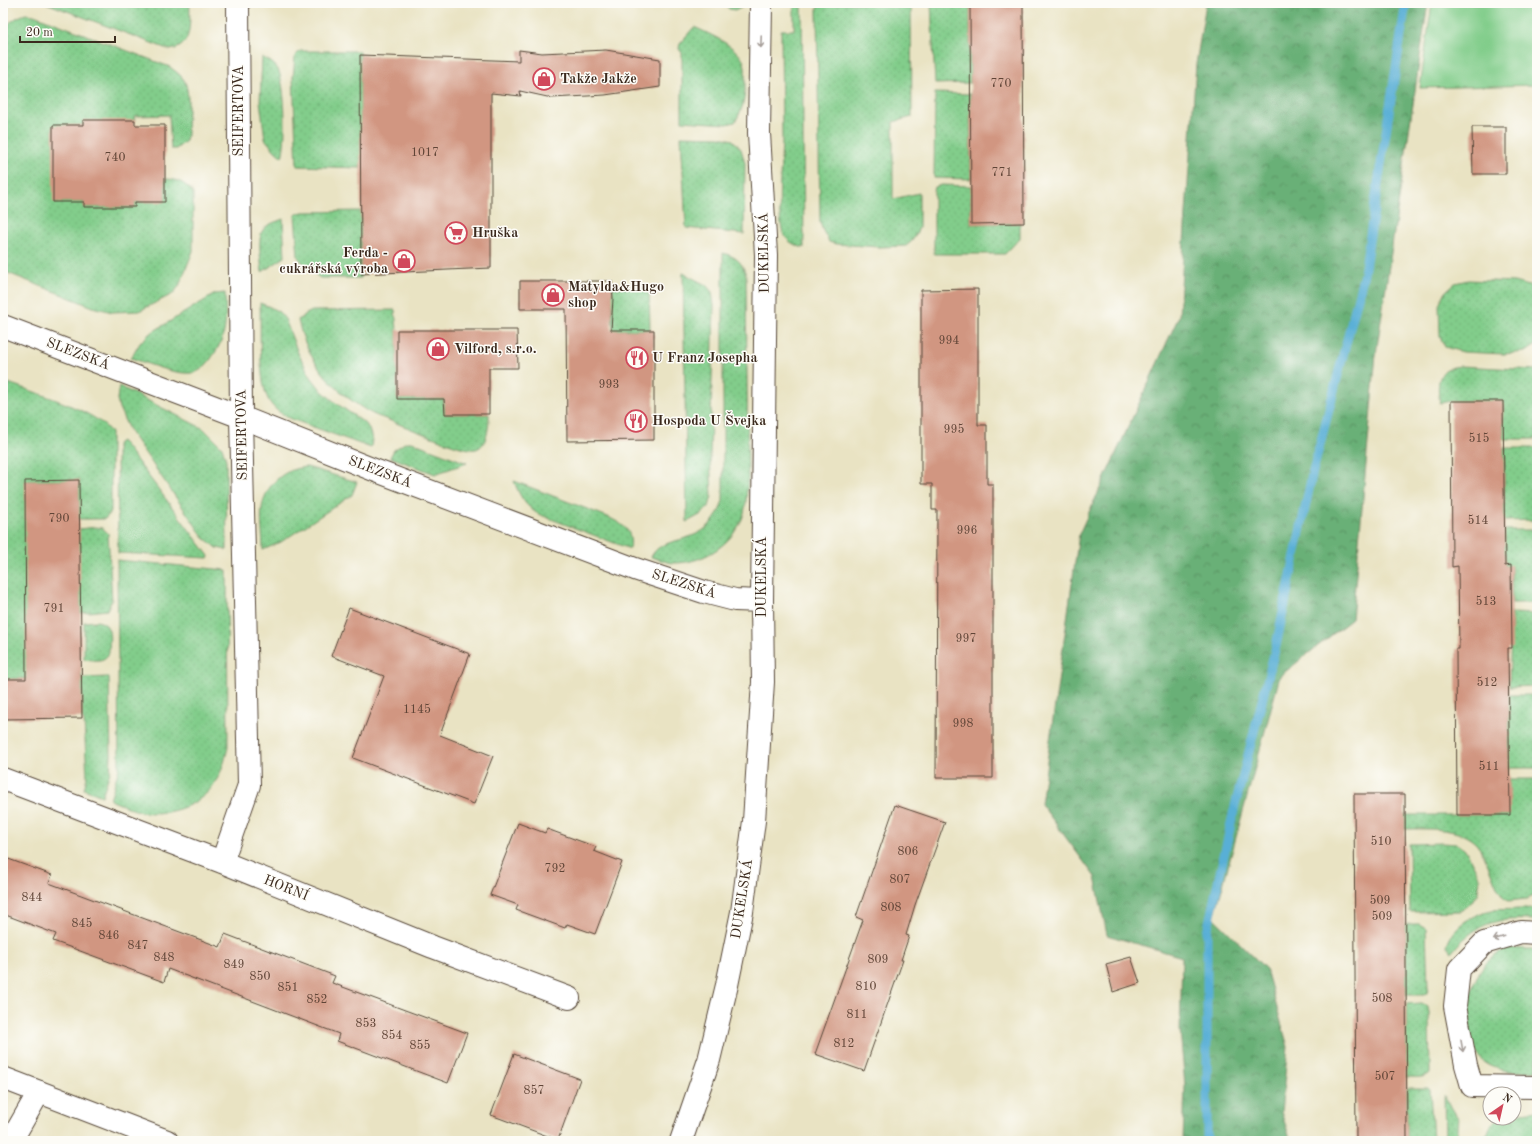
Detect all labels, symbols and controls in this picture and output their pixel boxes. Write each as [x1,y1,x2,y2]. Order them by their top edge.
scale bar [20,18,115,44]
text: 20 m [26,27,53,39]
one-way arrow [757,35,765,48]
street label: SEIFERTOVA [232,65,246,157]
shop icon: Takže Jakže [531,66,557,92]
place label: Takže Jakže [560,72,637,86]
house number: 770 [991,78,1011,90]
house number: 1017 [411,147,439,159]
house number: 740 [105,152,125,164]
house number: 771 [992,167,1012,179]
street label: DUKELSKÁ [753,212,772,294]
supermarket icon: Hruška [443,220,469,246]
place label: Hruška [472,226,518,240]
place label: Ferda - cukrářská výroba [279,246,388,276]
shop icon: Ferda - cukrářská výroba [391,248,417,274]
place label: Matylda&Hugo shop [568,280,664,310]
shop icon: Matylda&Hugo shop [540,282,566,308]
street label: SLEZSKÁ [44,333,113,373]
house number: 994 [939,335,959,347]
shop icon: Vilford, s.r.o. [425,336,451,362]
place label: Vilford, s.r.o. [454,342,537,356]
restaurant icon: U Franz Josepha [624,345,650,371]
place label: U Franz Josepha [652,351,758,365]
house number: 993 [599,379,619,391]
street label: SEIFERTOVA [234,389,250,481]
restaurant icon: Hospoda U Švejka [623,408,649,434]
place label: Hospoda U Švejka [652,411,766,428]
house number: 995 [944,423,964,436]
house number: 515 [1469,432,1489,445]
street label: SLEZSKÁ [346,451,415,491]
house number: 790 [49,513,69,525]
house number: 514 [1468,514,1488,527]
house number: 996 [957,525,977,537]
street label: DUKELSKÁ [752,536,769,617]
street label: SLEZSKÁ [650,564,719,601]
house number: 513 [1476,595,1496,608]
house number: 791 [44,603,64,615]
house number: 997 [956,633,976,645]
house number: 512 [1477,676,1497,689]
house number: 1145 [403,703,431,716]
house number: 998 [953,718,973,730]
house number: 511 [1479,760,1499,773]
house number: 510 [1371,835,1391,848]
house number: 806 [898,846,918,858]
street label: DUKELSKÁ [726,857,755,940]
house number: 792 [545,863,565,875]
street label: HORNÍ [262,870,312,903]
house number: 807 [890,874,910,886]
house number: 844 [22,892,42,904]
house number: 509 [1370,894,1390,907]
house number: 808 [881,902,901,914]
house number: 509 [1372,910,1392,923]
house number: 845 [72,917,92,930]
house number: 846 [99,930,119,942]
one-way arrow [1493,935,1505,943]
house number: 847 [128,940,148,952]
house number: 848 [154,952,174,964]
house number: 809 [868,954,888,966]
house number: 849 [224,959,244,971]
house number: 850 [250,970,270,983]
house number: 851 [278,981,298,994]
house number: 810 [856,981,876,993]
house number: 508 [1372,992,1392,1005]
house number: 852 [307,993,327,1006]
house number: 811 [847,1009,867,1021]
house number: 853 [356,1017,376,1030]
house number: 854 [382,1029,402,1042]
house number: 812 [834,1038,854,1050]
house number: 855 [410,1039,430,1052]
one-way arrow [1459,1039,1467,1052]
house number: 507 [1375,1070,1395,1083]
house number: 857 [524,1084,544,1097]
north arrow [1482,1086,1522,1126]
text: N [1500,1092,1514,1106]

